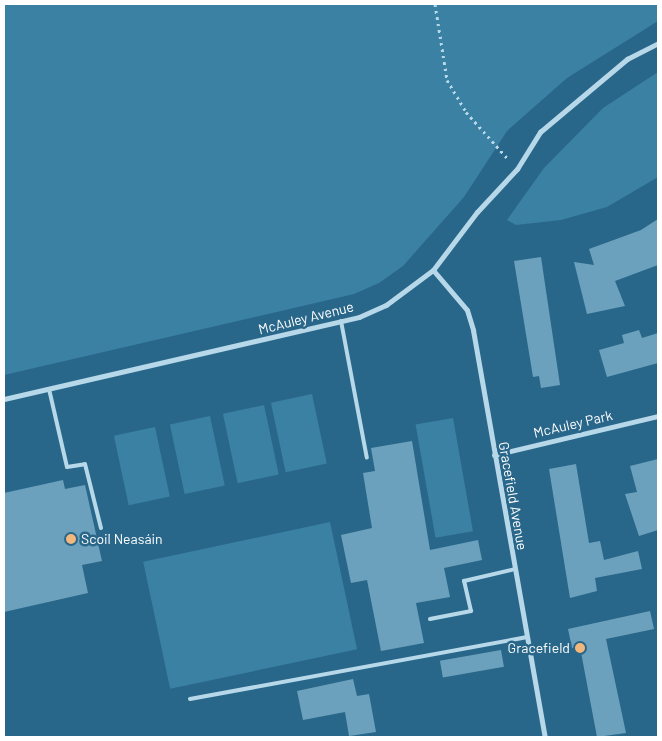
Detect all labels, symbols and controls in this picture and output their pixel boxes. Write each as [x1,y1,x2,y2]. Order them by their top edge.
street label: McAuley Avenue [257,298,355,338]
street label: McAuley Park [532,407,614,441]
street label: Gracefield Avenue [495,441,531,551]
place label: Scoil Neasáin [81,531,163,547]
marker: Scoil Neasáin [65,533,77,545]
place label: Gracefield [508,640,570,656]
marker: Gracefield [574,642,586,654]

